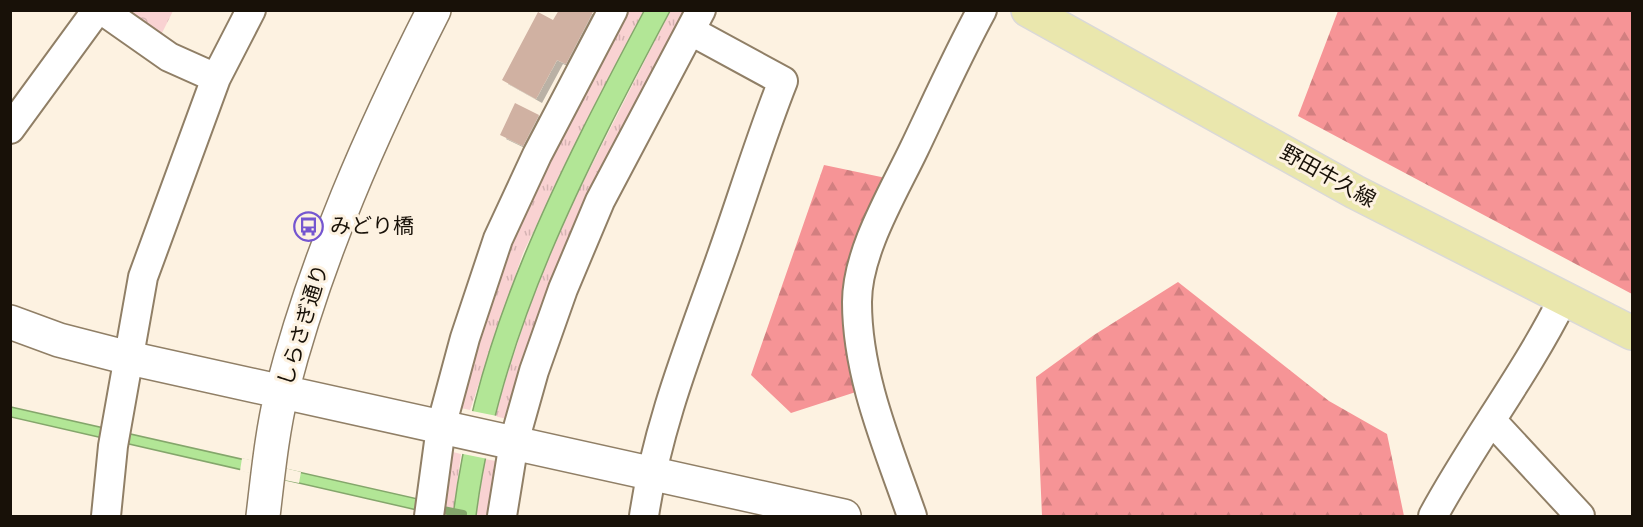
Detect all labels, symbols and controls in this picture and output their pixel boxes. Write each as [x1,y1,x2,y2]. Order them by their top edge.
street label: 野田牛久線 [1277,141,1379,211]
bus stop icon: みどり橋 [293,210,325,242]
place label: みどり橋 [330,215,414,237]
street label: しらさぎ通り [274,262,332,388]

